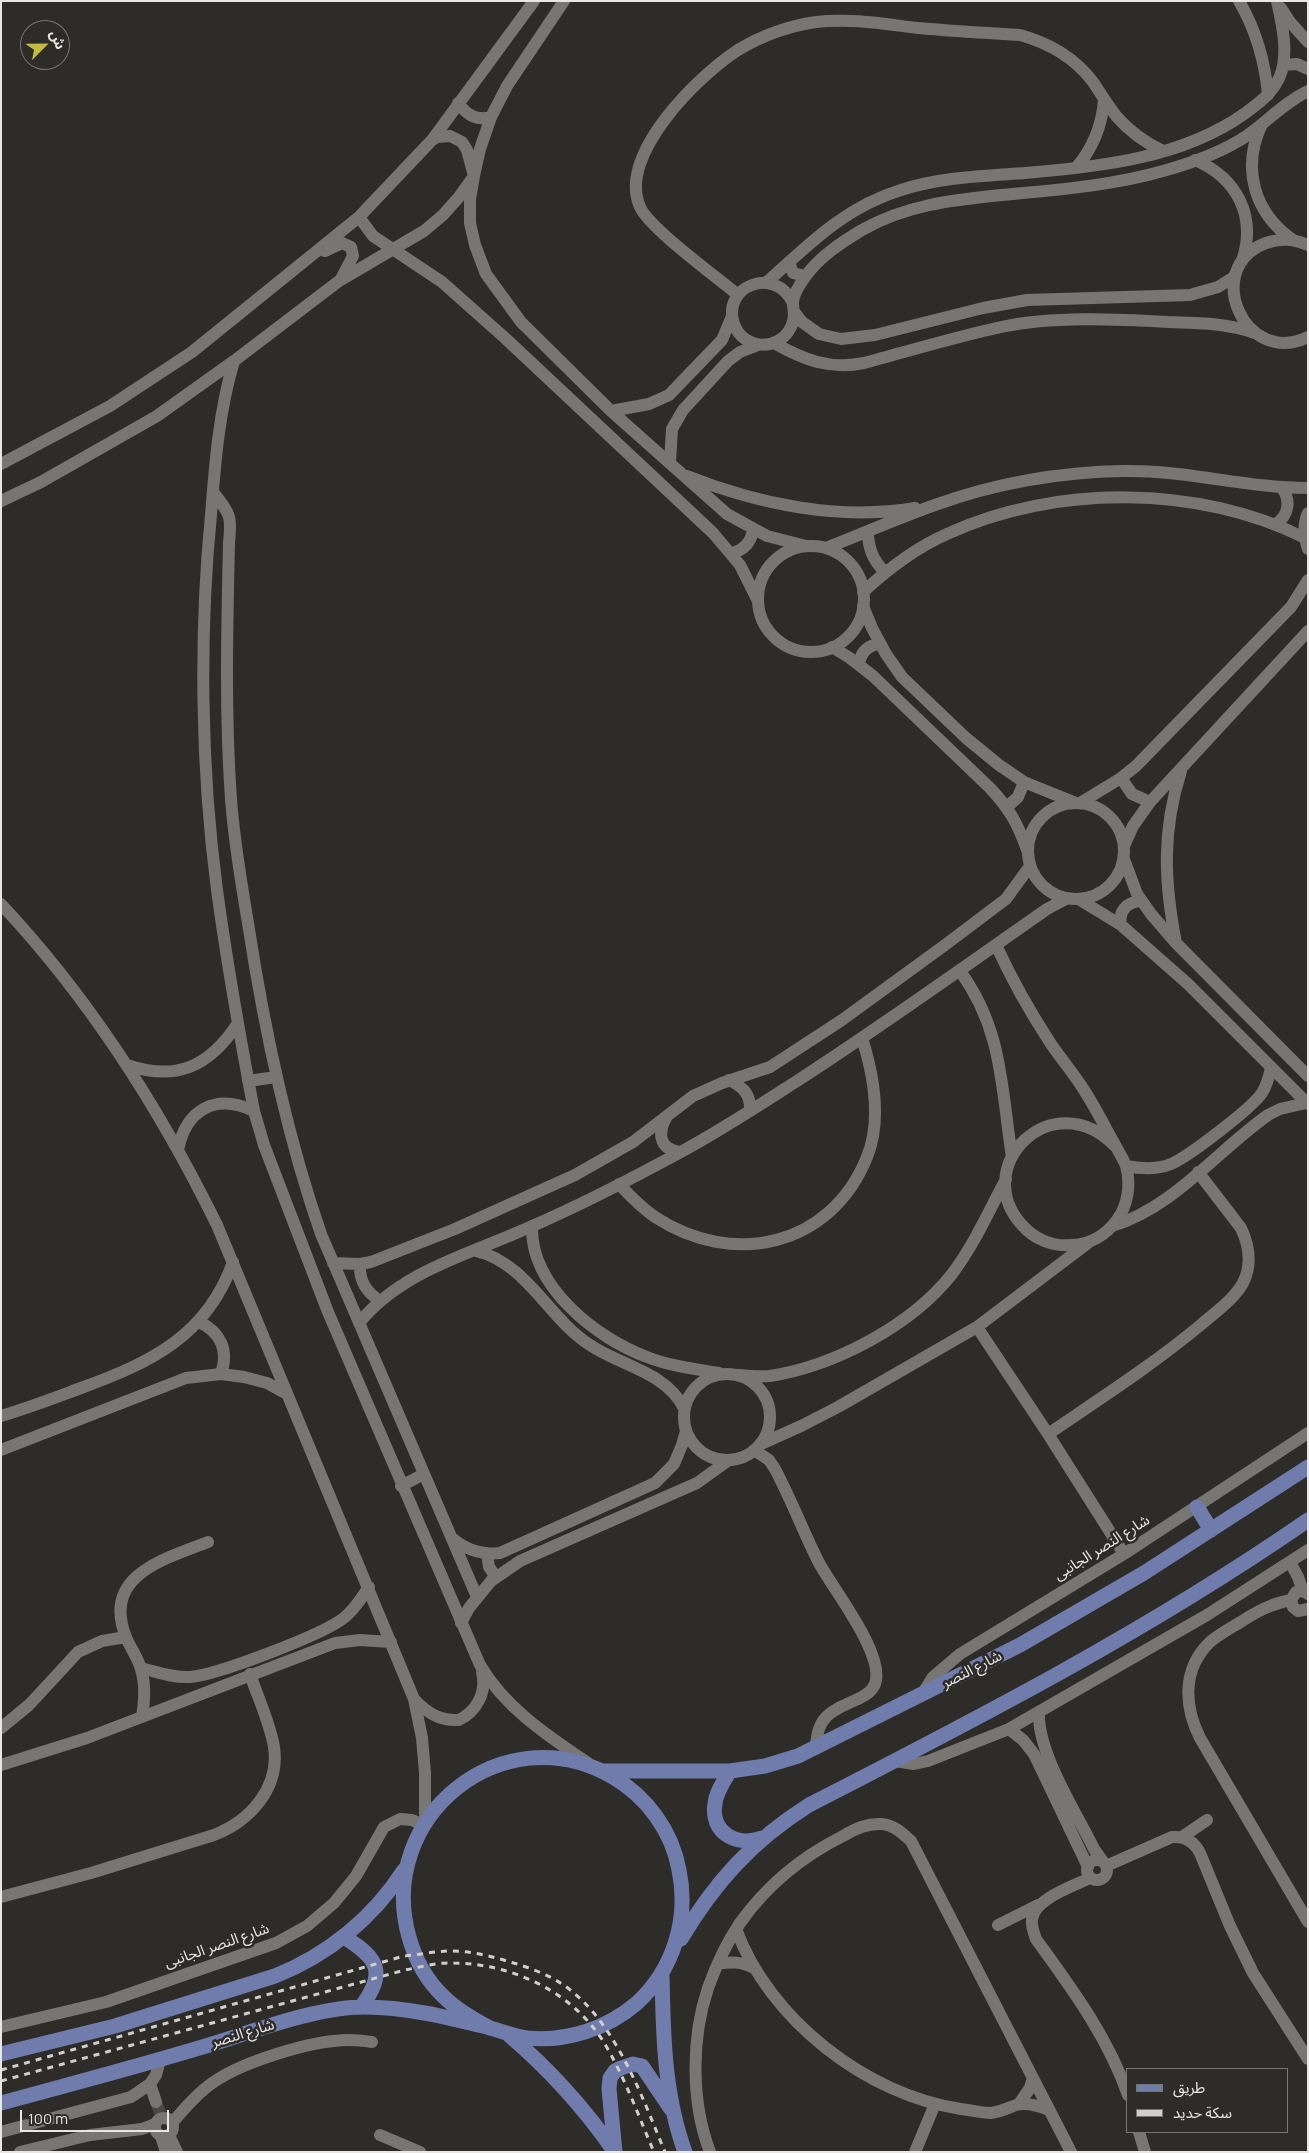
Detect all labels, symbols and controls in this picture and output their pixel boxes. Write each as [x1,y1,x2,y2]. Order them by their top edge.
north arrow [20,20,70,70]
text: ش [46,27,71,52]
street label: شارع النصر الجانبى [1051,1511,1153,1585]
street label: شارع النصر [939,1647,1005,1693]
street label: شارع النصر الجانبى [162,1920,272,1972]
street label: شارع النصر [209,2016,277,2052]
legend [1126,2068,1289,2133]
text: طريق [1173,2077,1205,2098]
scale bar [22,2100,171,2132]
text: سكة حديد [1173,2102,1232,2123]
text: 100 m [28,2108,68,2129]

